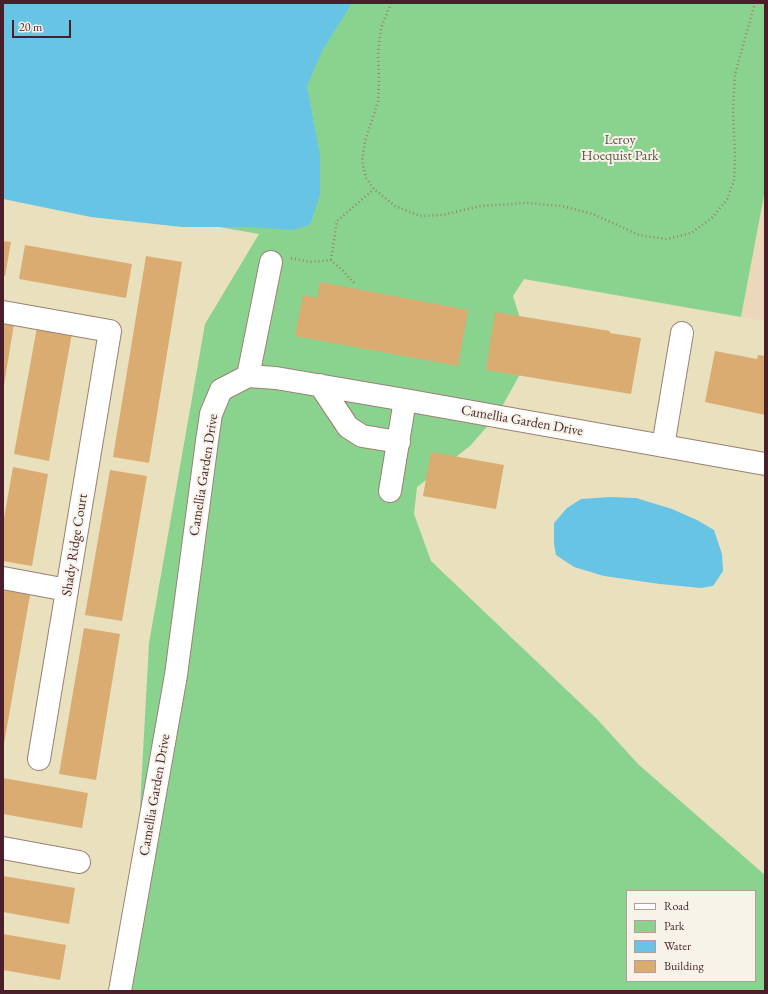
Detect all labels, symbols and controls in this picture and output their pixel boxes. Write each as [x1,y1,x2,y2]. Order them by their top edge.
scale bar [14,12,73,38]
text: 20 m [19,19,42,35]
park label: Leroy Hoequist Park [581,132,659,164]
street label: Camellia Garden Drive [460,402,584,440]
street label: Camellia Garden Drive [186,413,222,537]
street label: Shady Ridge Court [59,493,91,597]
street label: Camellia Garden Drive [136,733,174,857]
legend [626,890,756,982]
text: Road [664,898,689,914]
text: Park [664,918,684,934]
text: Water [664,938,691,954]
text: Building [664,958,704,974]

